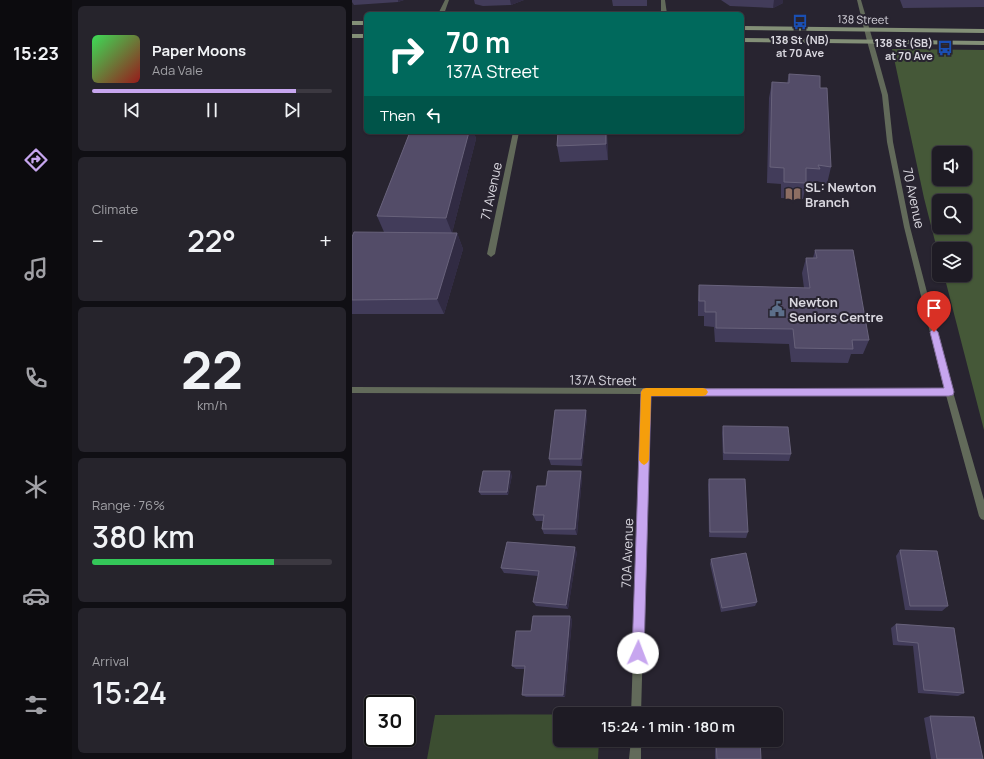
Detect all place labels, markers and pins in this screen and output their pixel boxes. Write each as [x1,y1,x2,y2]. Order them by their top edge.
bus stop icon: 138 St (NB) at 70 Ave [791,13,809,31]
place label: 138 St (NB) at 70 Ave [770,32,830,60]
place label: 138 St (SB) at 70 Ave [875,35,933,63]
bus stop icon: 138 St (SB) at 70 Ave [936,39,954,57]
place label: SL: Newton Branch [805,178,876,211]
library icon: SL: Newton Branch [784,185,802,203]
pin [917,291,951,332]
place label: Newton Seniors Centre [789,293,884,326]
public building icon: Newton Seniors Centre [768,300,786,318]

